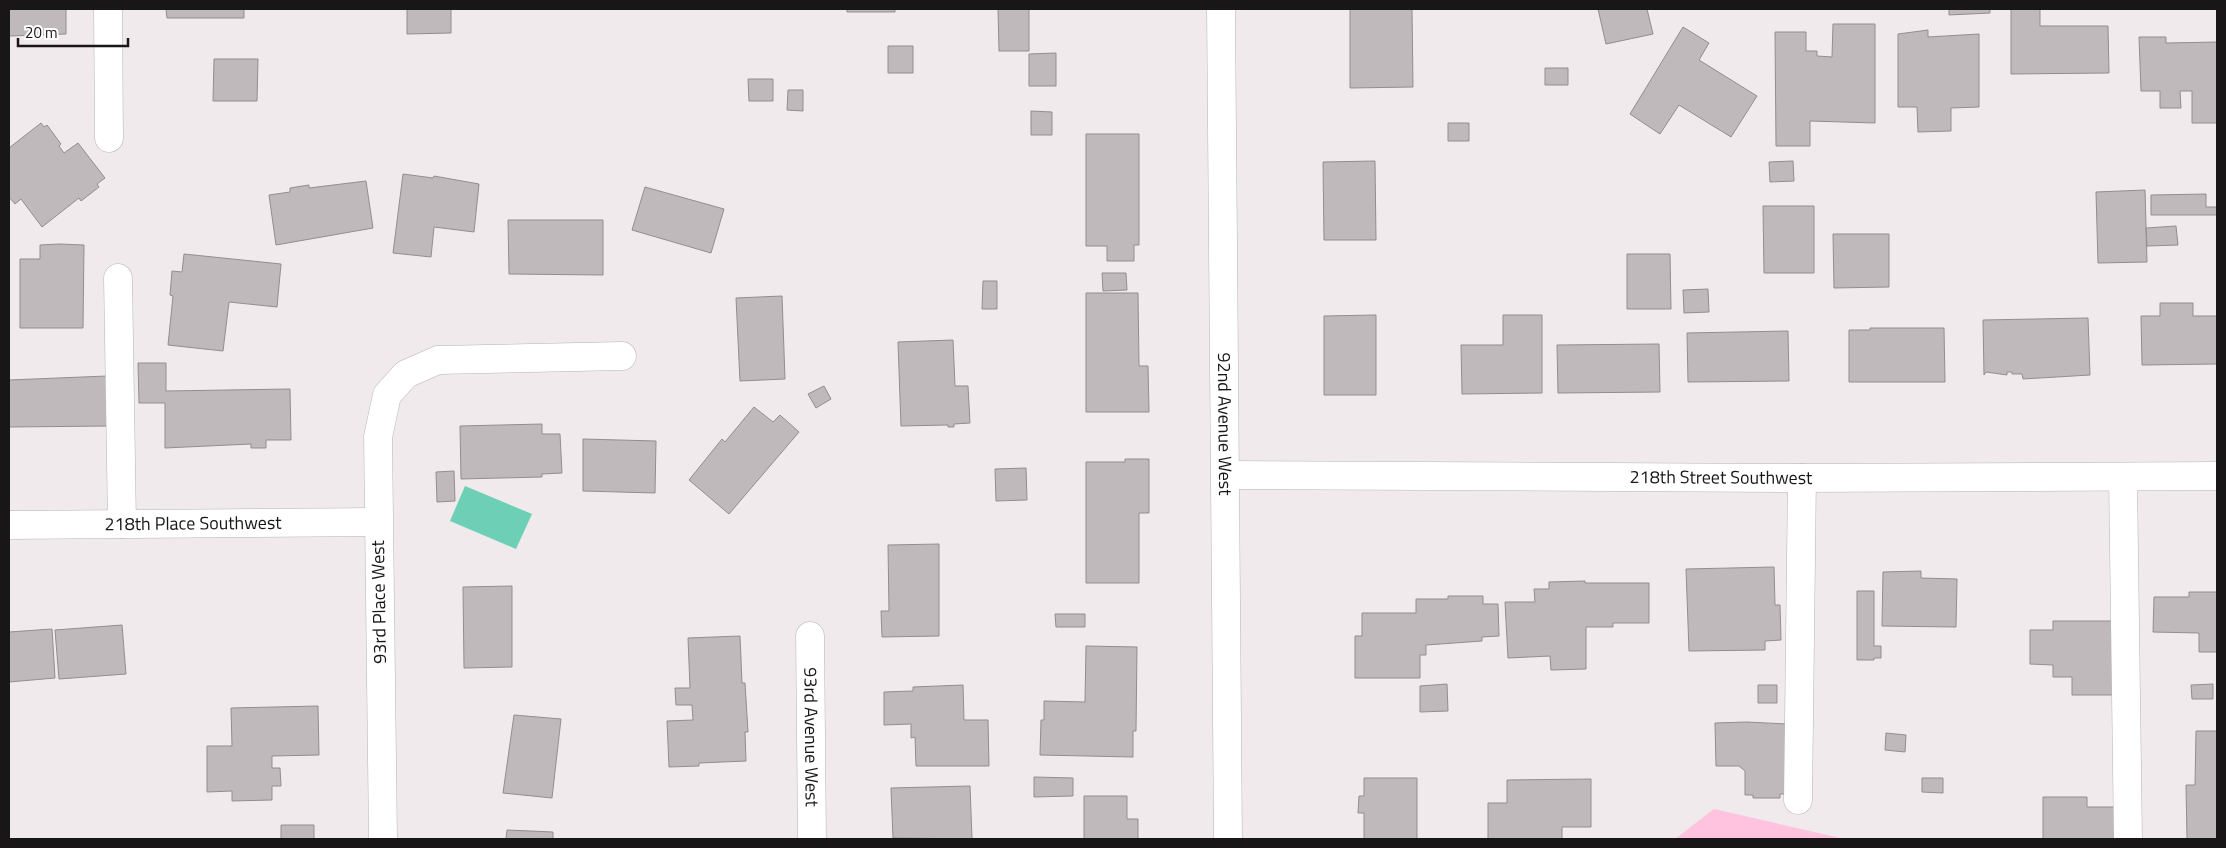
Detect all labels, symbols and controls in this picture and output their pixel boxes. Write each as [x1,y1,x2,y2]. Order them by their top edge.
scale bar [18,15,128,47]
text: 20 m [25,21,58,44]
street label: 92nd Avenue West [1211,352,1239,496]
street label: 218th Street Southwest [1629,463,1813,491]
street label: 218th Place Southwest [104,509,282,537]
street label: 93rd Place West [364,539,393,664]
street label: 93rd Avenue West [797,667,826,807]

